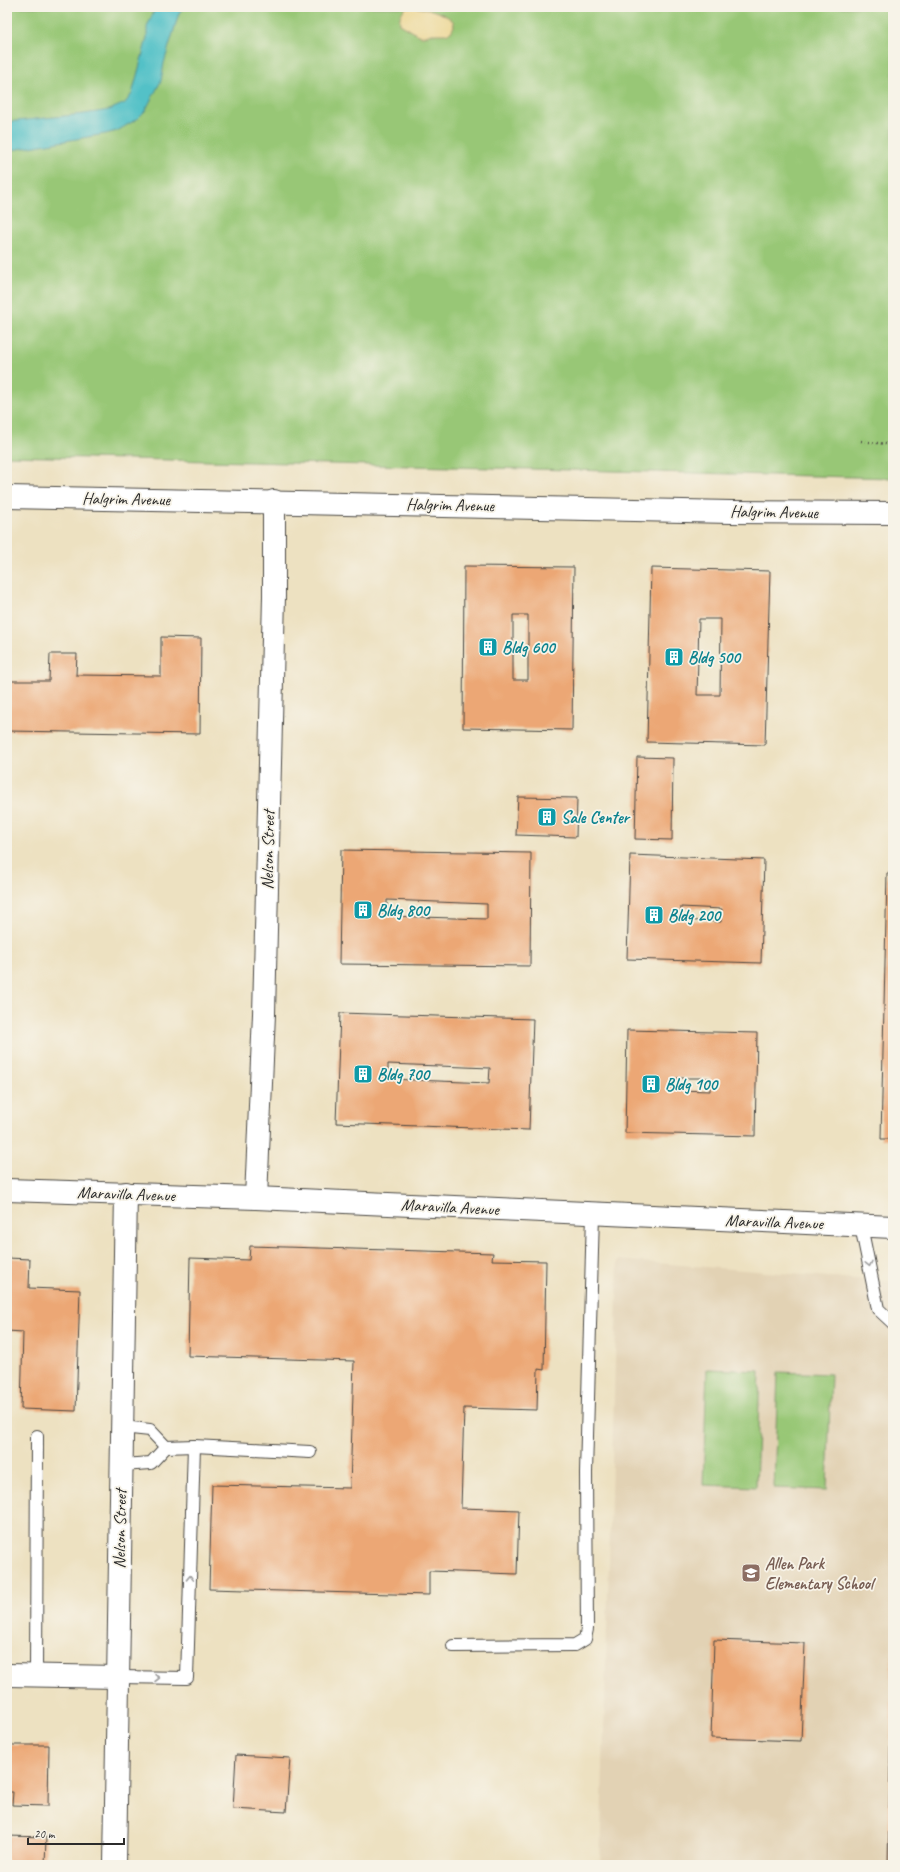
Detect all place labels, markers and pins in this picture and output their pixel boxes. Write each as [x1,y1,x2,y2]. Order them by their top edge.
building icon: Bldg 600 [477,636,499,658]
place label: Bldg 600 [502,637,557,658]
building icon: Bldg 500 [663,646,685,668]
place label: Bldg 500 [688,647,742,668]
building icon: Sale Center [536,806,558,828]
place label: Sale Center [561,807,631,828]
building icon: Bldg 800 [352,899,374,921]
place label: Bldg 800 [377,900,432,921]
building icon: Bldg 200 [643,904,665,926]
place label: Bldg 200 [668,905,723,926]
building icon: Bldg 700 [352,1063,374,1085]
place label: Bldg 700 [377,1064,431,1085]
building icon: Bldg 100 [640,1073,662,1095]
place label: Bldg 100 [665,1074,720,1095]
place label: Allen Park Elementary School [765,1553,876,1594]
school or university icon: Allen Park Elementary School [740,1562,762,1584]

